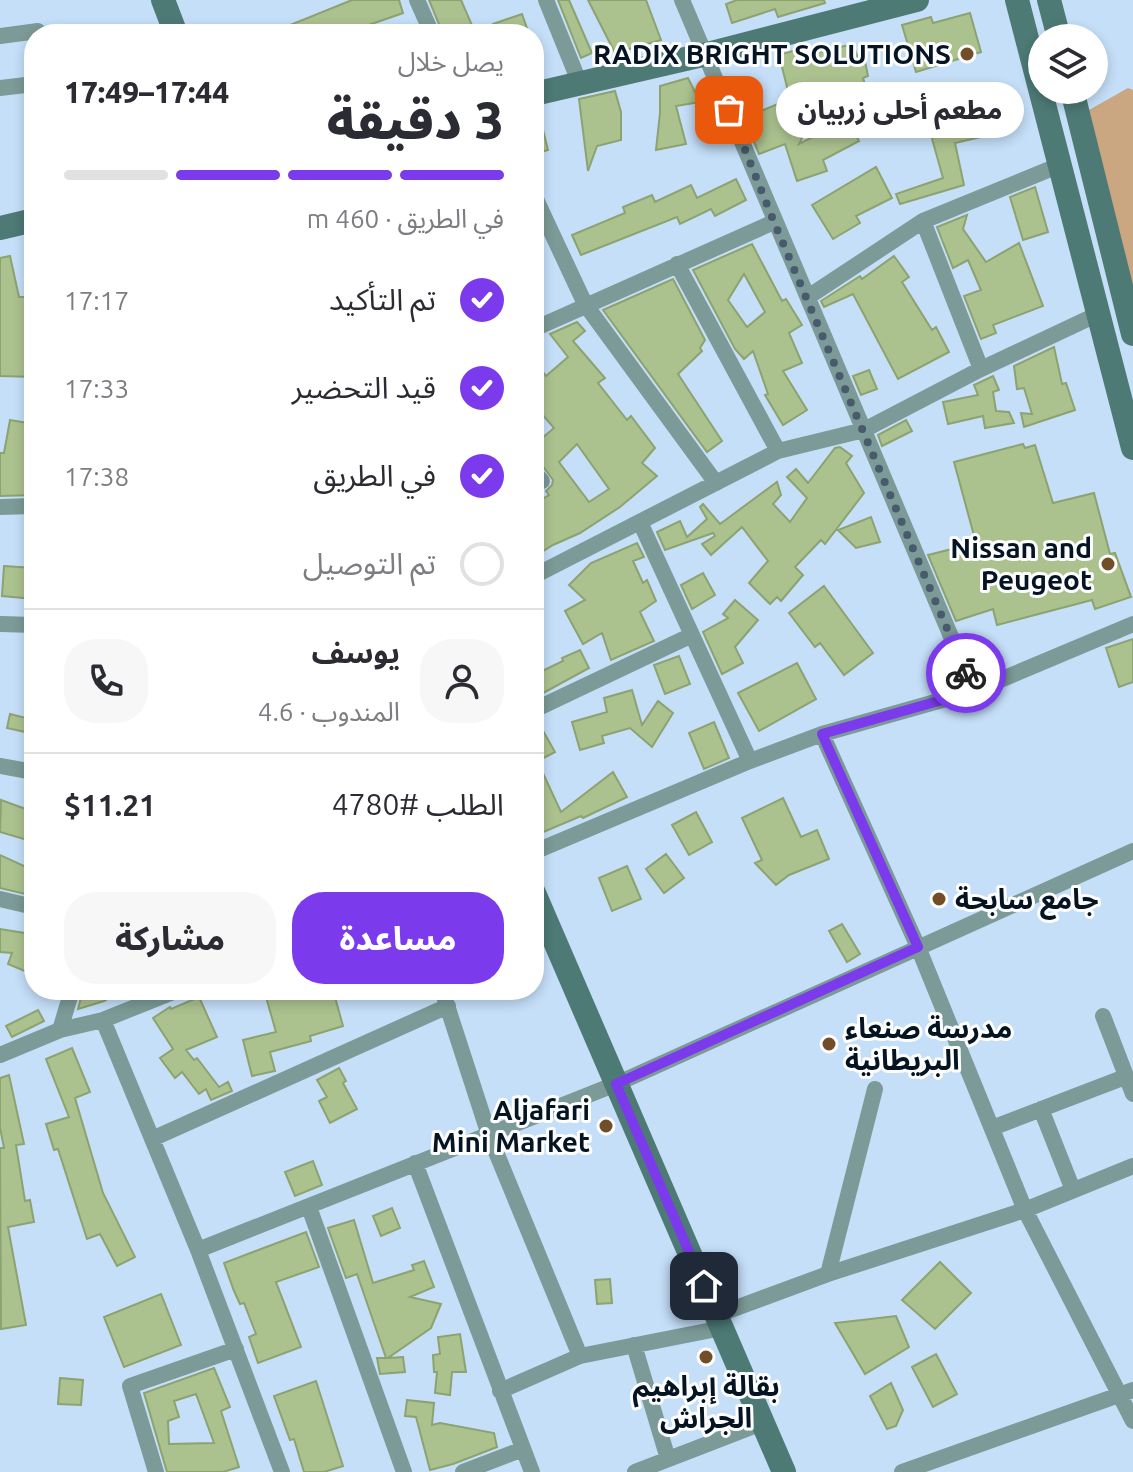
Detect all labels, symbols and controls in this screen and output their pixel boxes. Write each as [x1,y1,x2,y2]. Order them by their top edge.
map controls [1028,24,1108,104]
button: layers [1028,24,1108,104]
place label: RADIX BRIGHT SOLUTIONS [593,38,951,69]
marker: RADIX BRIGHT SOLUTIONS [958,45,976,63]
text: يصل خلال [398,47,504,76]
text: 17:44–17:49 [64,75,229,109]
pin [695,76,763,144]
callout: مطعم أحلى زربيان [777,82,1025,138]
icon: bag [707,88,751,132]
text: 3 دقيقة [326,91,504,149]
text: مطعم أحلى زربيان [798,95,1002,124]
text: في الطريق · 460 m [307,204,504,233]
icon: check [460,278,504,322]
text: تم التأكيد [329,282,436,316]
text: 17:17 [64,286,129,315]
icon: check [460,366,504,410]
text: قيد التحضير [292,370,436,404]
text: 17:33 [64,374,129,403]
icon: check [460,454,504,498]
text: في الطريق [313,458,436,492]
text: 17:38 [64,462,129,491]
place label: Nissan and Peugeot [950,532,1092,595]
text: تم التوصيل [303,546,436,580]
marker: Nissan and Peugeot [1099,555,1117,573]
courier [926,633,1006,713]
text: يوسف [312,635,400,669]
button: phone [64,639,148,723]
button: person [420,639,504,723]
icon: bike [944,651,988,695]
text: المندوب · 4.6 [258,697,400,726]
text: الطلب #4780 [332,787,504,821]
text: $11.21 [64,788,156,822]
place label: جامع سابحة [955,883,1099,920]
marker: جامع سابحة [930,890,948,908]
button: مشاركة [64,892,276,984]
button: مساعدة [292,892,504,984]
place label: مدرسة صنعاء البريطانية [845,1012,1012,1077]
marker: مدرسة صنعاء البريطانية [820,1035,838,1053]
place label: Aljafari Mini Market [432,1094,590,1157]
marker: Aljafari Mini Market [597,1117,615,1135]
pin [670,1252,738,1320]
icon: home [682,1264,726,1308]
marker: بقالة إبراهيم الجراش [697,1348,715,1366]
place label: بقالة إبراهيم الجراش [632,1370,780,1435]

